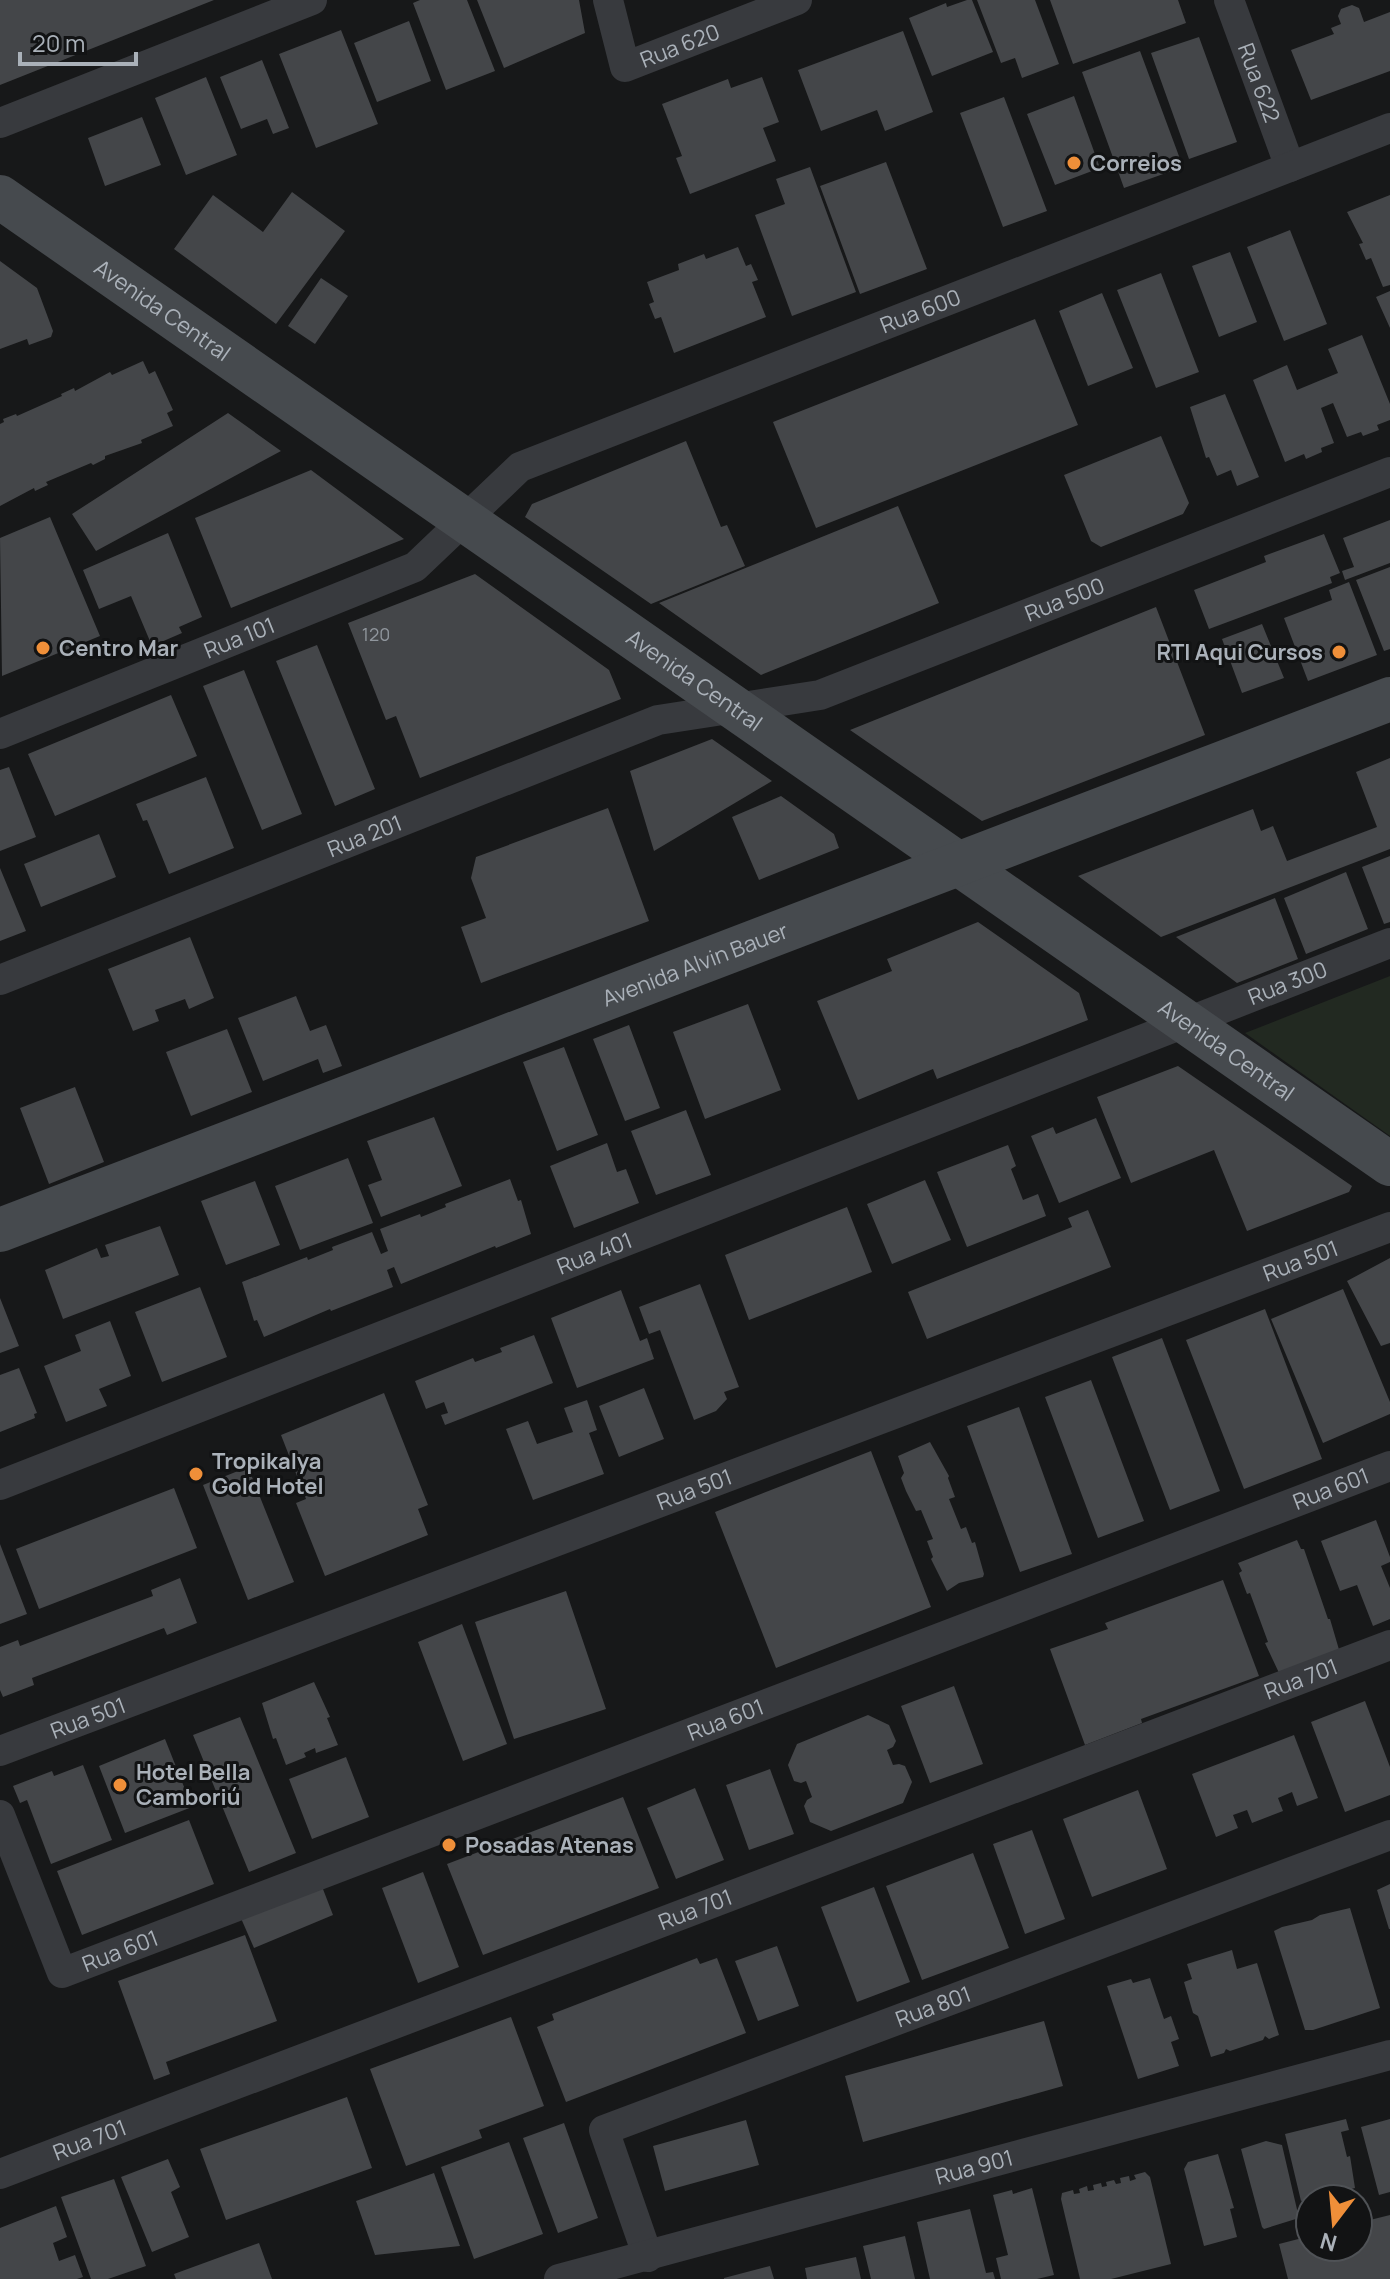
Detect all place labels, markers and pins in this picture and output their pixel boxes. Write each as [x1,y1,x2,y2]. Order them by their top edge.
place label: Correios [1090,148,1182,178]
marker: Correios [1065,154,1083,172]
place label: Centro Mar [59,633,178,663]
place label: RTI Aqui Cursos [1156,637,1323,667]
marker: Centro Mar [34,639,52,657]
marker: RTI Aqui Cursos [1330,643,1348,661]
place label: Tropikalya Gold Hotel [212,1446,324,1501]
marker: Tropikalya Gold Hotel [187,1465,205,1483]
place label: Hotel Bella Camboriú [136,1757,250,1812]
marker: Hotel Bella Camboriú [111,1776,129,1794]
place label: Posadas Atenas [465,1830,634,1860]
marker: Posadas Atenas [440,1836,458,1854]

